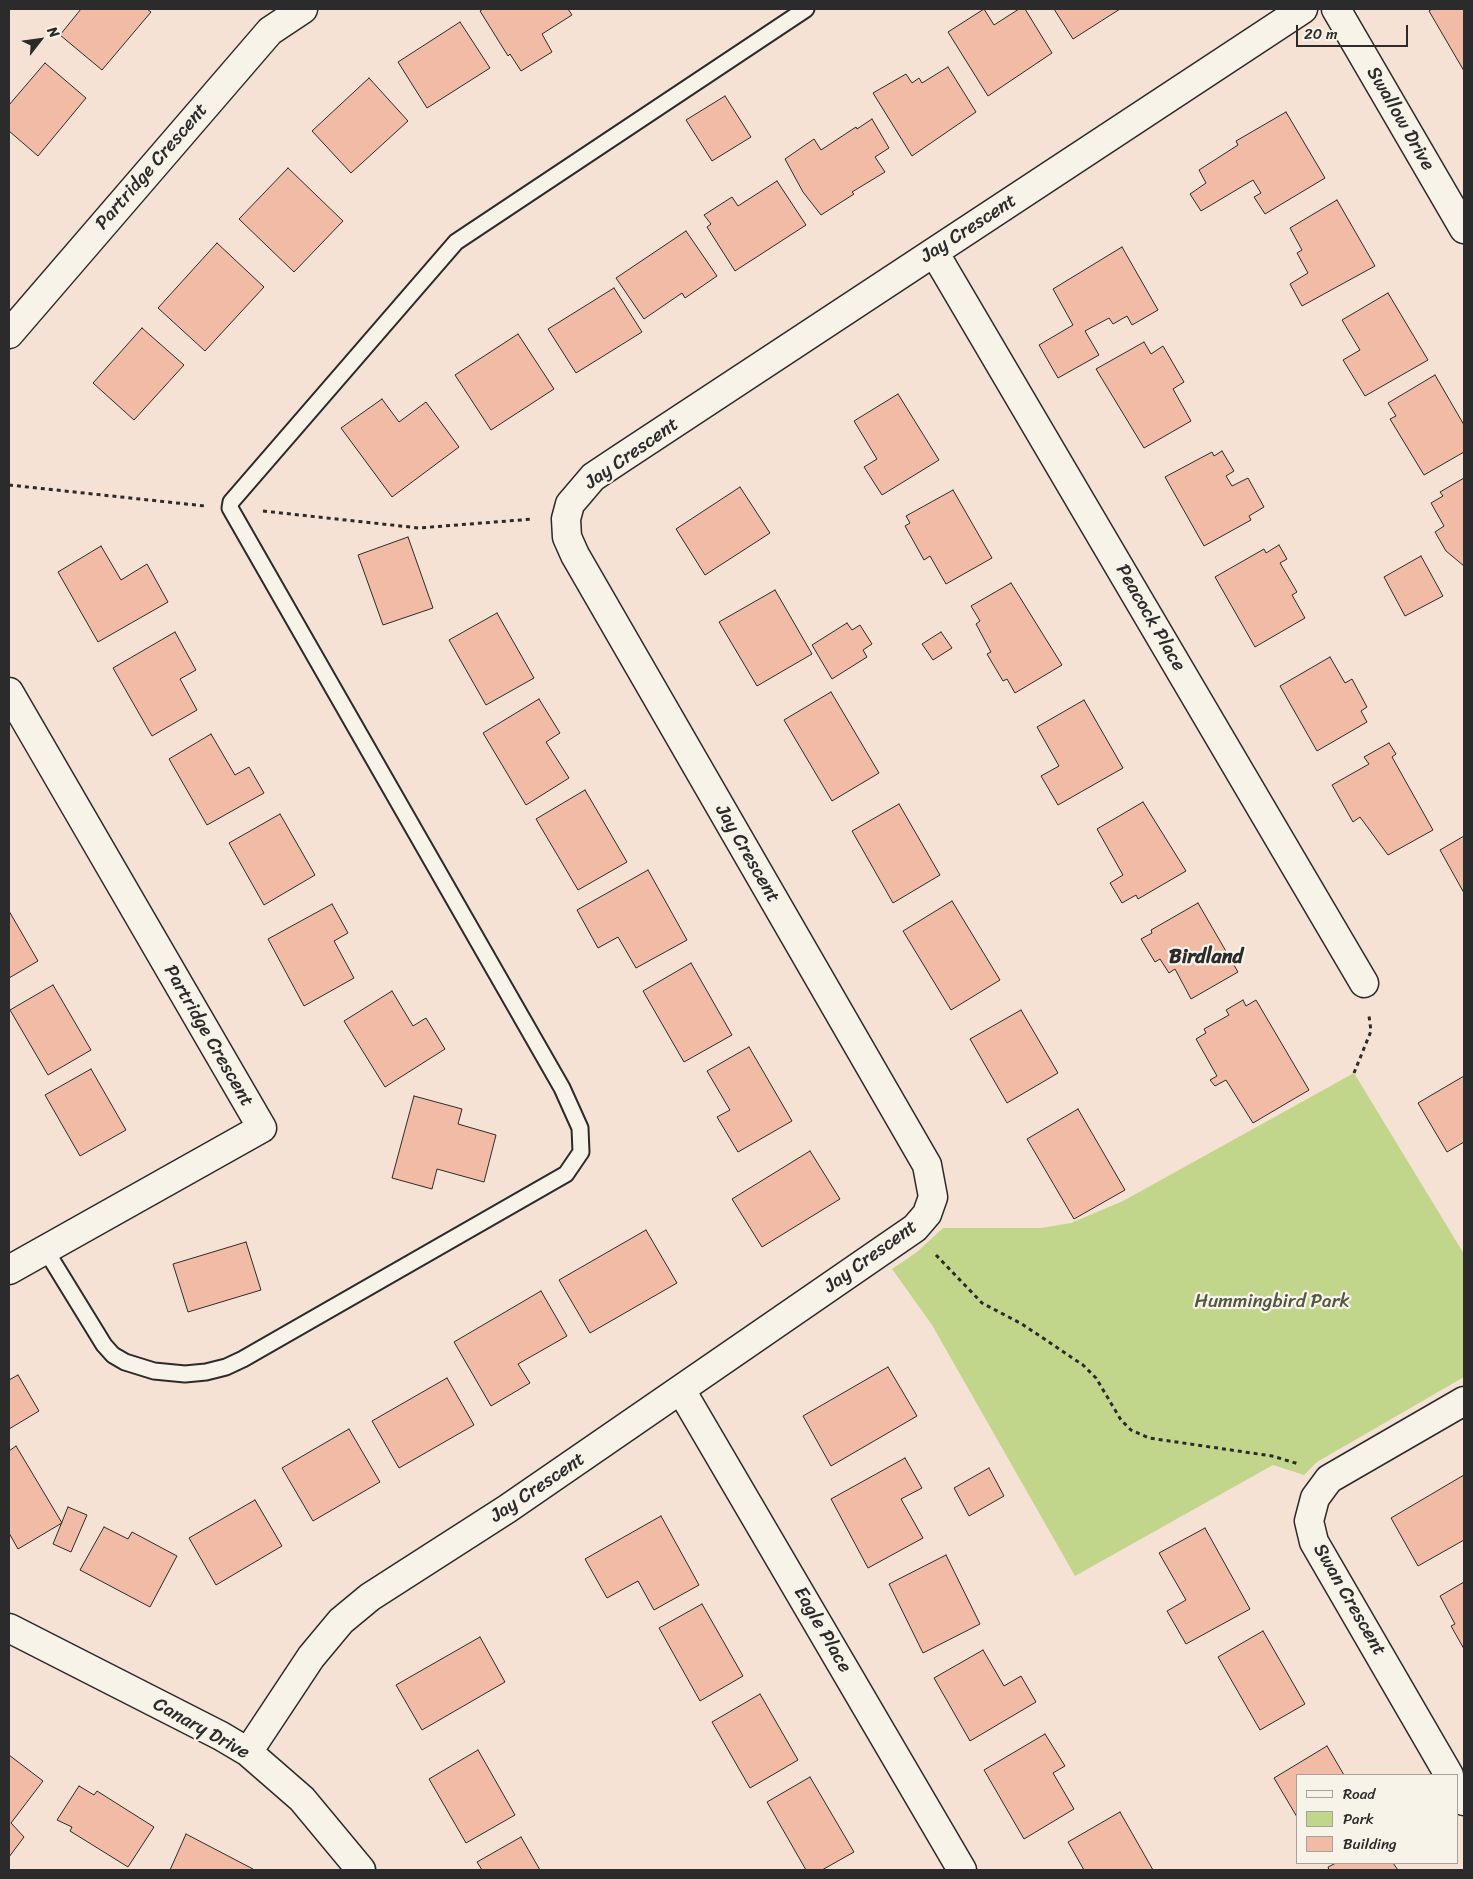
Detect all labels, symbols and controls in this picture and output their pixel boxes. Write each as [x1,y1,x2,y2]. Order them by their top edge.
north arrow [15,15,65,65]
scale bar [1298,15,1410,47]
text: 20 m [1304,21,1338,47]
text: N [40,22,67,43]
street label: Swallow Drive [1361,63,1439,175]
street label: Partridge Crescent [91,99,213,235]
street label: Jay Crescent [917,190,1021,268]
street label: Jay Crescent [581,413,683,495]
street label: Peacock Place [1110,560,1190,676]
street label: Jay Crescent [710,801,784,907]
district label: Birdland [1169,946,1243,970]
street label: Partridge Crescent [158,961,258,1111]
street label: Jay Crescent [820,1216,922,1298]
park label: Hummingbird Park [1194,1291,1350,1313]
street label: Jay Crescent [486,1448,590,1528]
street label: Swan Crescent [1308,1540,1390,1660]
street label: Eagle Place [788,1583,856,1677]
street label: Canary Drive [149,1693,253,1765]
legend [1296,1774,1458,1864]
text: Road [1343,1781,1375,1807]
text: Park [1343,1806,1374,1832]
text: Building [1343,1831,1397,1857]

